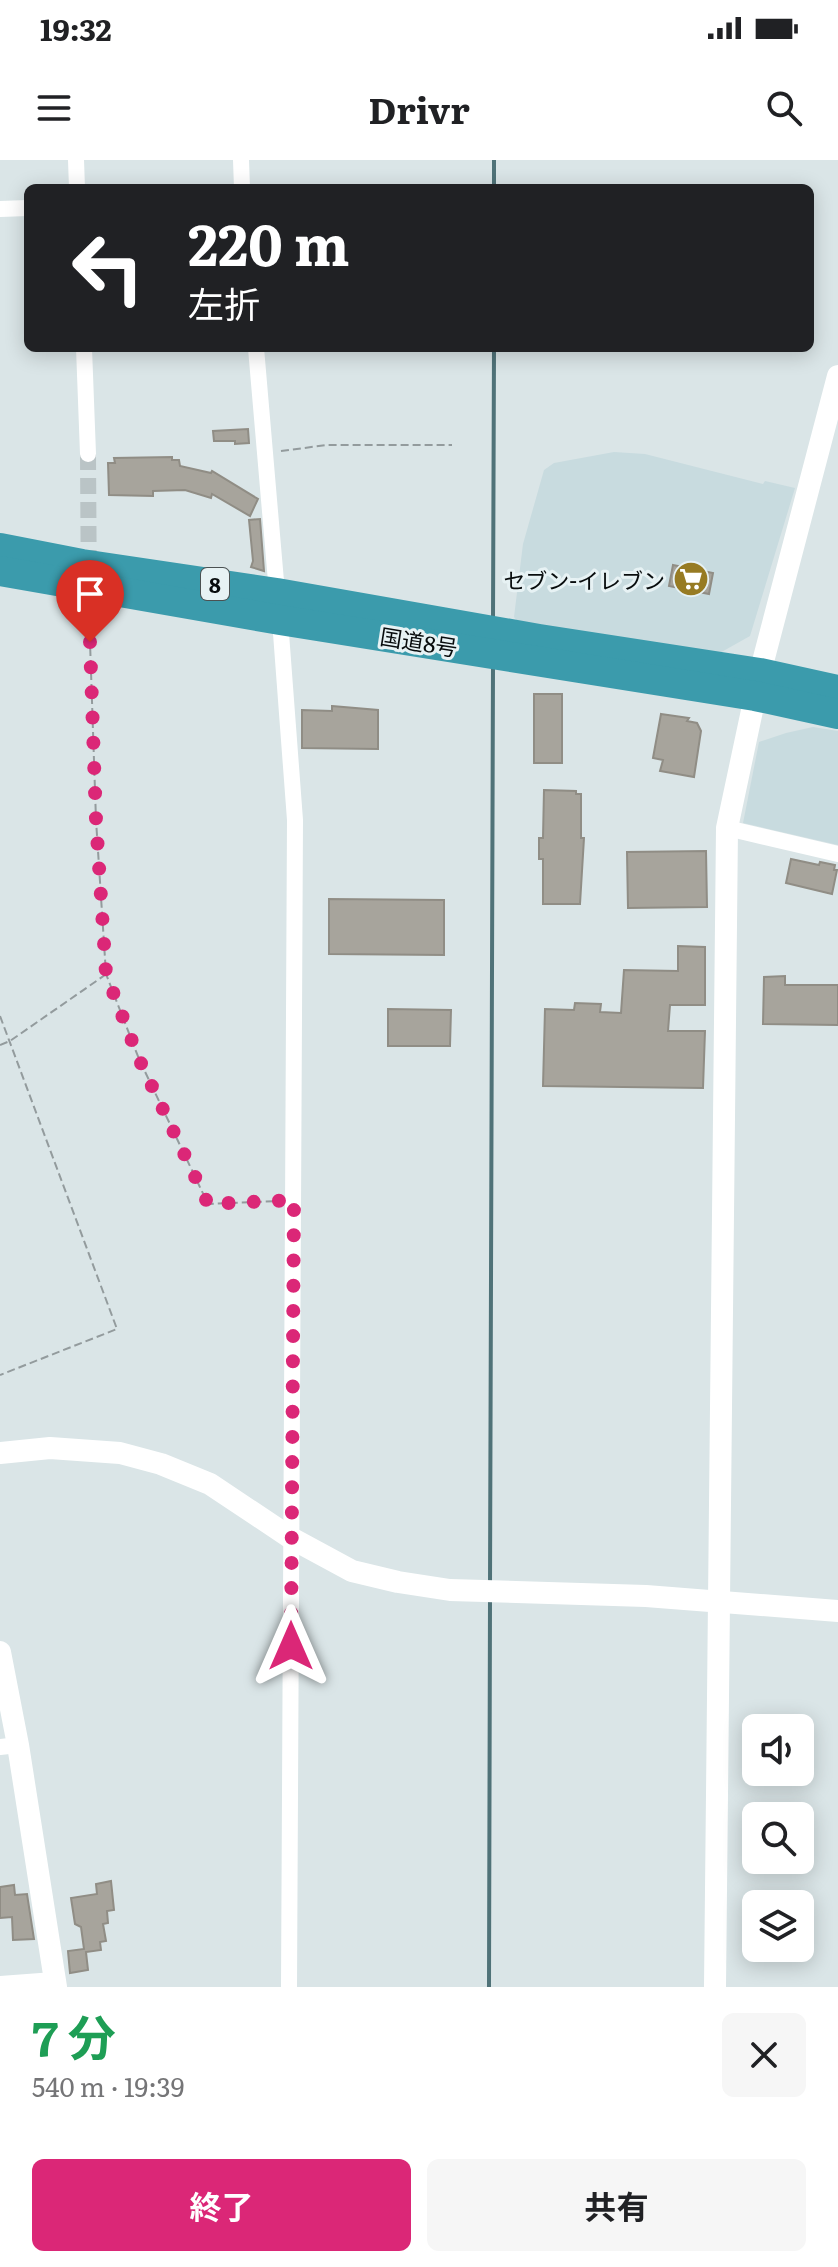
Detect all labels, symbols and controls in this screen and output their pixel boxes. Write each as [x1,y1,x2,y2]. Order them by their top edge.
text: 19:32 [40,6,112,50]
text: Drivr [368,82,470,135]
icon: menu [32,86,76,130]
icon: search [762,86,806,130]
text: 220 m [188,200,350,283]
icon: left [56,216,160,320]
text: 左折 [188,276,260,329]
pin [56,560,124,642]
supermarket icon: セブン-イレブン [672,560,710,598]
place label: セブン-イレブン [503,563,665,596]
road number: 8 [201,568,229,600]
icon: arrive [68,572,112,616]
street label: 国道8号 [378,619,460,663]
position arrow [249,1604,333,1688]
map controls [742,1714,814,1962]
button: sound [742,1714,814,1786]
button: search [742,1802,814,1874]
button: layers [742,1890,814,1962]
text: 7 分 [32,2000,116,2071]
button: close [722,2013,806,2097]
text: 540 m · 19:39 [32,2066,184,2105]
button: 終了 [32,2159,411,2251]
button: 共有 [427,2159,806,2251]

